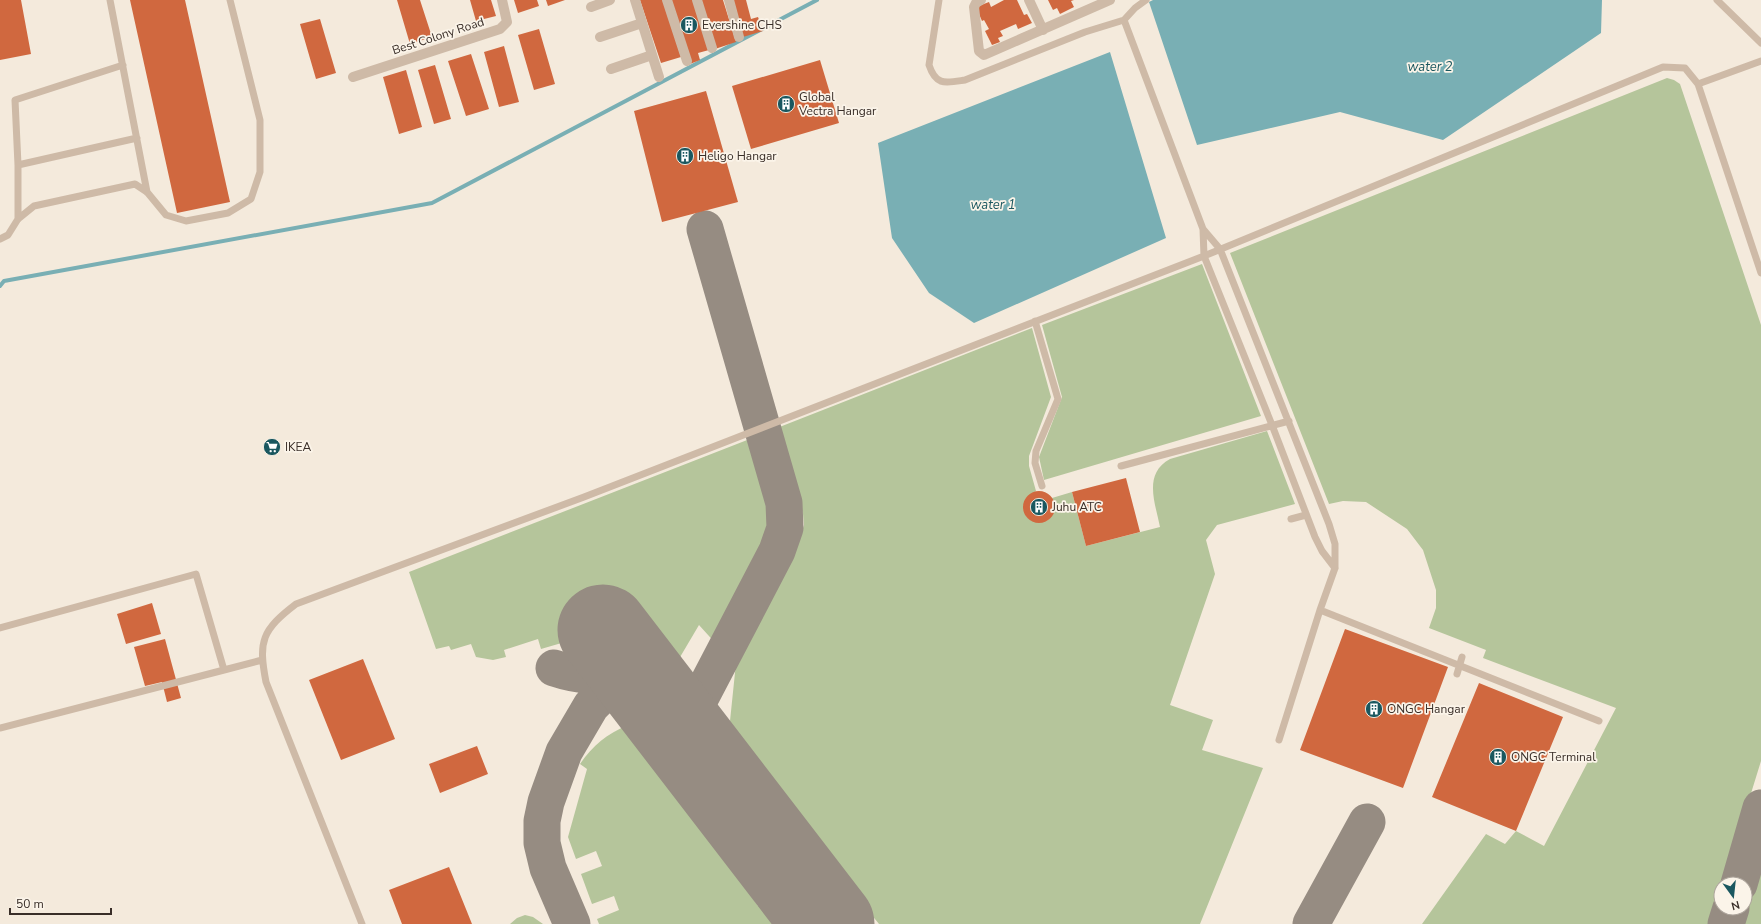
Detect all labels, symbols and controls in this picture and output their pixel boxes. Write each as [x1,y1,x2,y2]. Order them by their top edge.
street label: Best Colony Road [390,14,486,58]
building icon: Evershine CHS [679,15,699,35]
place label: Evershine CHS [702,17,782,33]
water label: water 2 [1408,58,1453,76]
place label: Global Vectra Hangar [798,89,877,119]
building icon: Global Vectra Hangar [776,94,796,114]
building icon: Heligo Hangar [675,146,695,166]
place label: Heligo Hangar [698,148,777,164]
water label: water 1 [971,196,1015,214]
supermarket icon: IKEA [262,437,282,457]
place label: IKEA [285,439,311,455]
building icon: Juhu ATC [1029,497,1049,517]
place label: Juhu ATC [1051,499,1102,515]
building icon: ONGC Hangar [1364,699,1384,719]
place label: ONGC Hangar [1387,701,1466,717]
building icon: ONGC Terminal [1488,747,1508,767]
place label: ONGC Terminal [1511,749,1596,765]
north arrow [1713,876,1753,916]
scale bar [10,890,111,916]
text: 50 m [16,896,44,912]
text: N [1730,897,1741,913]

